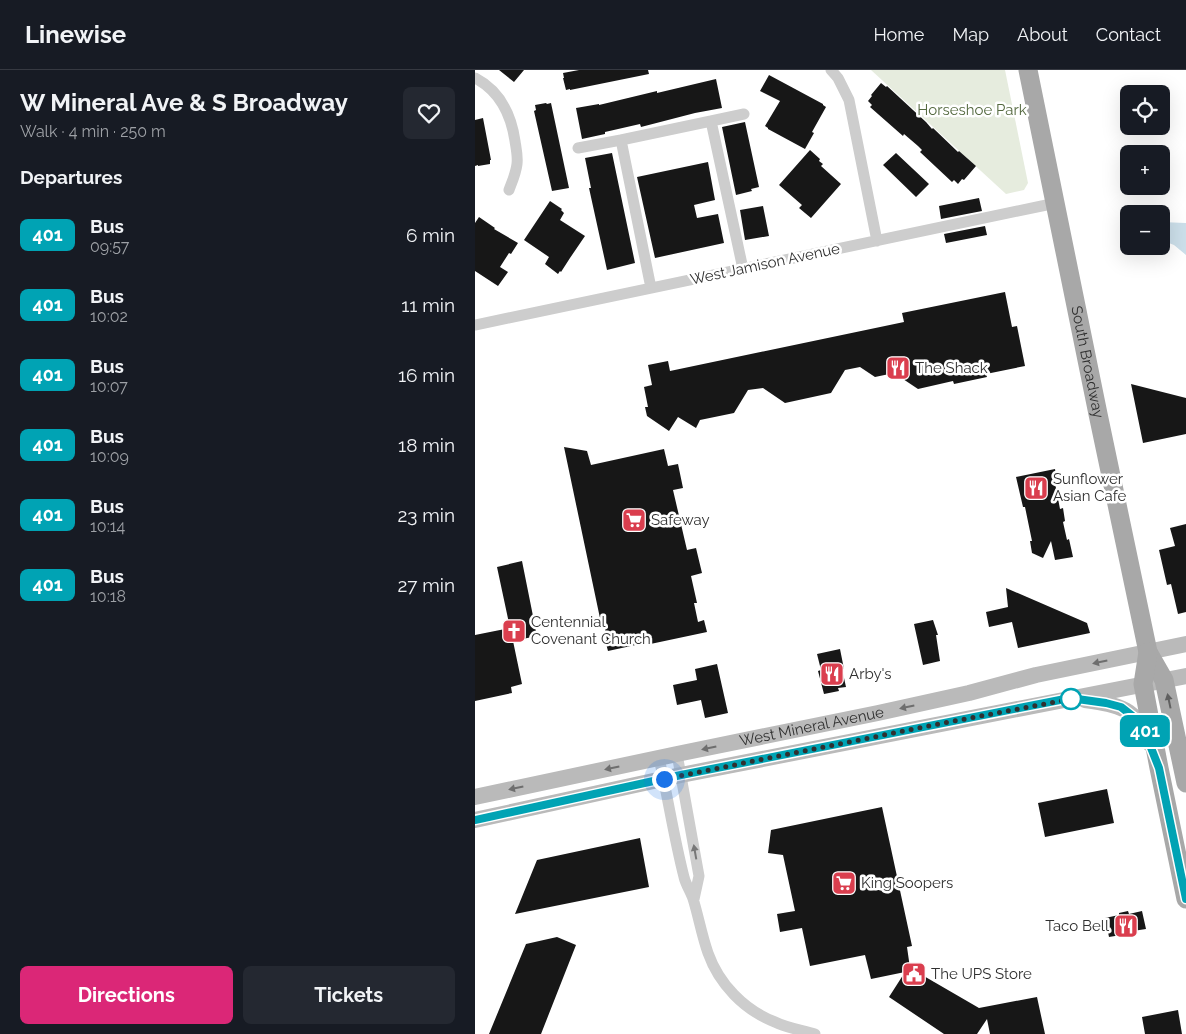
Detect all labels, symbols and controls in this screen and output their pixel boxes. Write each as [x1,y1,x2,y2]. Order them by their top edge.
text: Linewise [25,20,126,49]
text: Home [873,24,924,45]
text: Map [952,24,989,45]
text: About [1017,24,1068,45]
text: Contact [1096,24,1161,45]
map controls [1120,85,1170,255]
button: locate [1120,85,1170,135]
button: heart [403,87,455,139]
text: W Mineral Ave & S Broadway [20,88,348,117]
park label: Horseshoe Park [917,101,1027,119]
text: Walk · 4 min · 250 m [20,122,166,141]
button: + [1120,145,1170,195]
text: Departures [20,166,122,188]
button: − [1120,205,1170,255]
text: Bus [90,215,124,237]
text: 401 [32,224,63,245]
text: 6 min [406,224,455,246]
text: 09:57 [90,237,129,256]
street label: West Jamison Avenue [689,239,842,289]
text: Bus [90,285,124,307]
text: 401 [32,294,63,315]
text: 11 min [401,294,455,316]
street label: South Broadway [1067,304,1108,420]
text: 10:02 [90,307,128,326]
text: Bus [90,355,124,377]
restaurant icon: The Shack [885,355,911,381]
place label: The Shack [915,359,988,377]
text: 401 [32,364,63,385]
text: 16 min [398,364,455,386]
text: 10:07 [90,377,128,396]
text: Bus [90,425,124,447]
text: 401 [32,434,63,455]
text: 18 min [398,434,455,456]
text: 10:09 [90,447,129,466]
place label: Sunflower Asian Cafe [1053,470,1126,505]
restaurant icon: Sunflower Asian Cafe [1023,475,1049,501]
text: Bus [90,495,124,517]
text: 401 [32,504,63,525]
text: 23 min [397,504,455,526]
supermarket icon: Safeway [621,507,647,533]
place label: Safeway [651,511,710,529]
text: 10:14 [90,517,125,536]
text: Bus [90,565,124,587]
text: 401 [32,574,63,595]
text: 27 min [397,574,455,596]
text: 10:18 [90,587,126,606]
place label: Centennial Covenant Church [531,613,651,648]
church icon: Centennial Covenant Church [501,618,527,644]
one-way arrow [1093,658,1108,666]
restaurant icon: Arby's [819,661,845,687]
place label: Arby's [849,665,892,683]
unlabelled marker [1060,688,1082,710]
one-way arrow [1164,693,1172,709]
street label: West Mineral Avenue [738,703,886,750]
one-way arrow [899,703,914,711]
line badge: 401 [1116,715,1174,747]
text: 401 [1130,720,1160,741]
one-way arrow [700,744,716,752]
one-way arrow [604,764,619,772]
your location [652,767,677,792]
one-way arrow [509,784,524,792]
one-way arrow [690,843,698,859]
supermarket icon: King Soopers [831,870,857,896]
place label: King Soopers [861,874,953,892]
restaurant icon: Taco Bell [1113,913,1139,939]
place label: Taco Bell [1045,917,1110,935]
public building icon: The UPS Store [901,961,927,987]
place label: The UPS Store [931,965,1032,983]
button: Directions [20,966,233,1024]
button: Tickets [243,966,455,1024]

